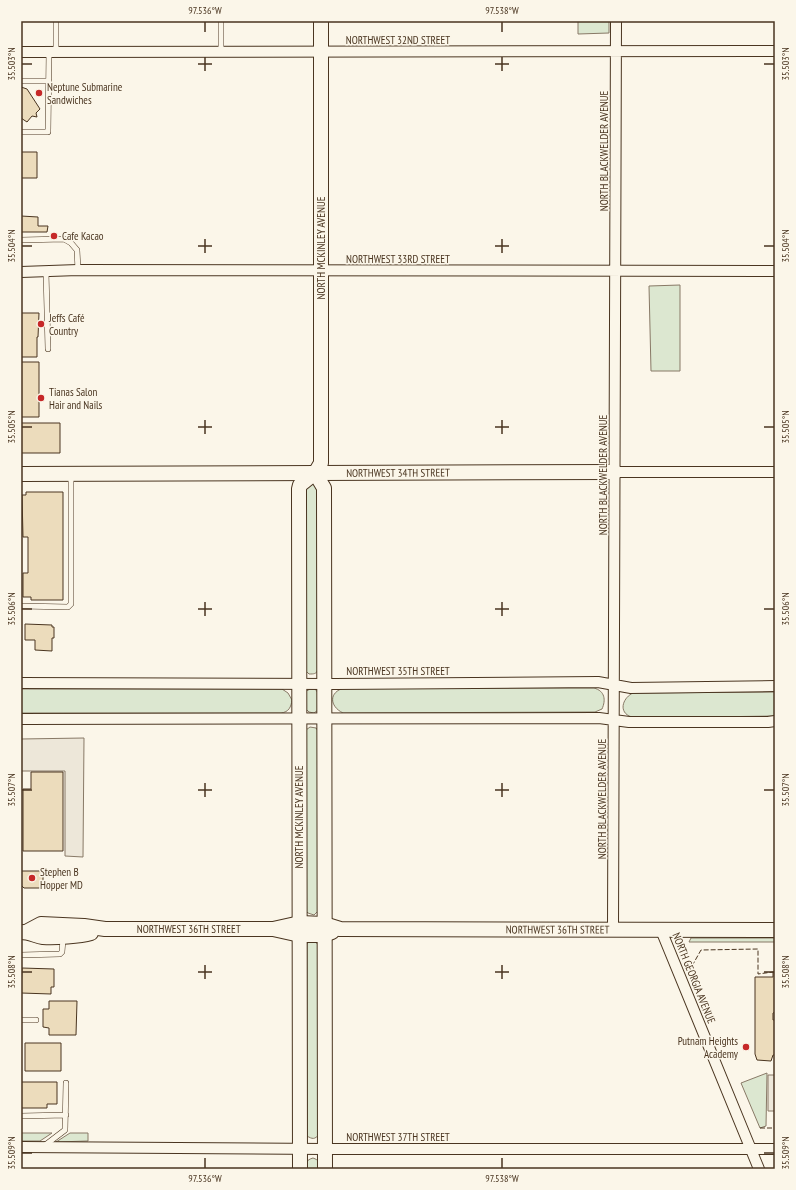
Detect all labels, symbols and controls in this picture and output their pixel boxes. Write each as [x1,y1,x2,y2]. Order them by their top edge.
text: 97.536°W [188,4,222,17]
text: 97.538°W [485,4,519,17]
street label: NORTHWEST 32ND STREET [346,33,450,47]
text: 35.503°N [5,47,18,81]
text: 35.503°N [779,47,792,81]
place label: Neptune Submarine Sandwiches [47,80,123,107]
marker: Neptune Submarine Sandwiches [34,88,44,98]
street label: NORTH BLACKWELDER AVENUE [597,90,611,211]
street label: NORTH MCKINLEY AVENUE [314,196,328,299]
text: 35.504°N [5,229,18,263]
place label: Cafe Kacao [62,229,104,243]
text: 35.504°N [779,229,792,263]
marker: Cafe Kacao [49,231,59,241]
street label: NORTHWEST 33RD STREET [346,252,450,266]
place label: Jeffs Café Country [48,311,85,338]
marker: Jeffs Café Country [36,319,46,329]
place label: Tianas Salon Hair and Nails [49,385,103,412]
marker: Tianas Salon Hair and Nails [36,393,46,403]
text: 35.505°N [5,410,18,444]
text: 35.505°N [779,410,792,444]
street label: NORTH BLACKWELDER AVENUE [596,414,610,535]
street label: NORTHWEST 34TH STREET [346,466,450,480]
text: 35.506°N [5,592,18,626]
text: 35.506°N [779,592,792,626]
street label: NORTHWEST 35TH STREET [346,664,450,678]
street label: NORTH BLACKWELDER AVENUE [595,738,609,859]
street label: NORTH MCKINLEY AVENUE [292,765,306,868]
text: 35.507°N [5,773,18,807]
text: 35.507°N [779,773,792,807]
place label: Stephen B Hopper MD [40,865,83,892]
marker: Stephen B Hopper MD [27,873,37,883]
street label: NORTHWEST 36TH STREET [137,922,241,936]
street label: NORTHWEST 36TH STREET [506,922,610,937]
street label: NORTH GEORGIA AVENUE [669,930,719,1026]
text: 35.508°N [5,955,18,989]
text: 35.508°N [779,955,792,989]
place label: Putnam Heights Academy [678,1034,739,1061]
marker: Putnam Heights Academy [741,1042,751,1052]
street label: NORTHWEST 37TH STREET [346,1130,450,1144]
text: 35.509°N [5,1136,18,1170]
text: 35.509°N [779,1136,792,1170]
text: 97.536°W [188,1172,222,1185]
text: 97.538°W [485,1172,519,1185]

